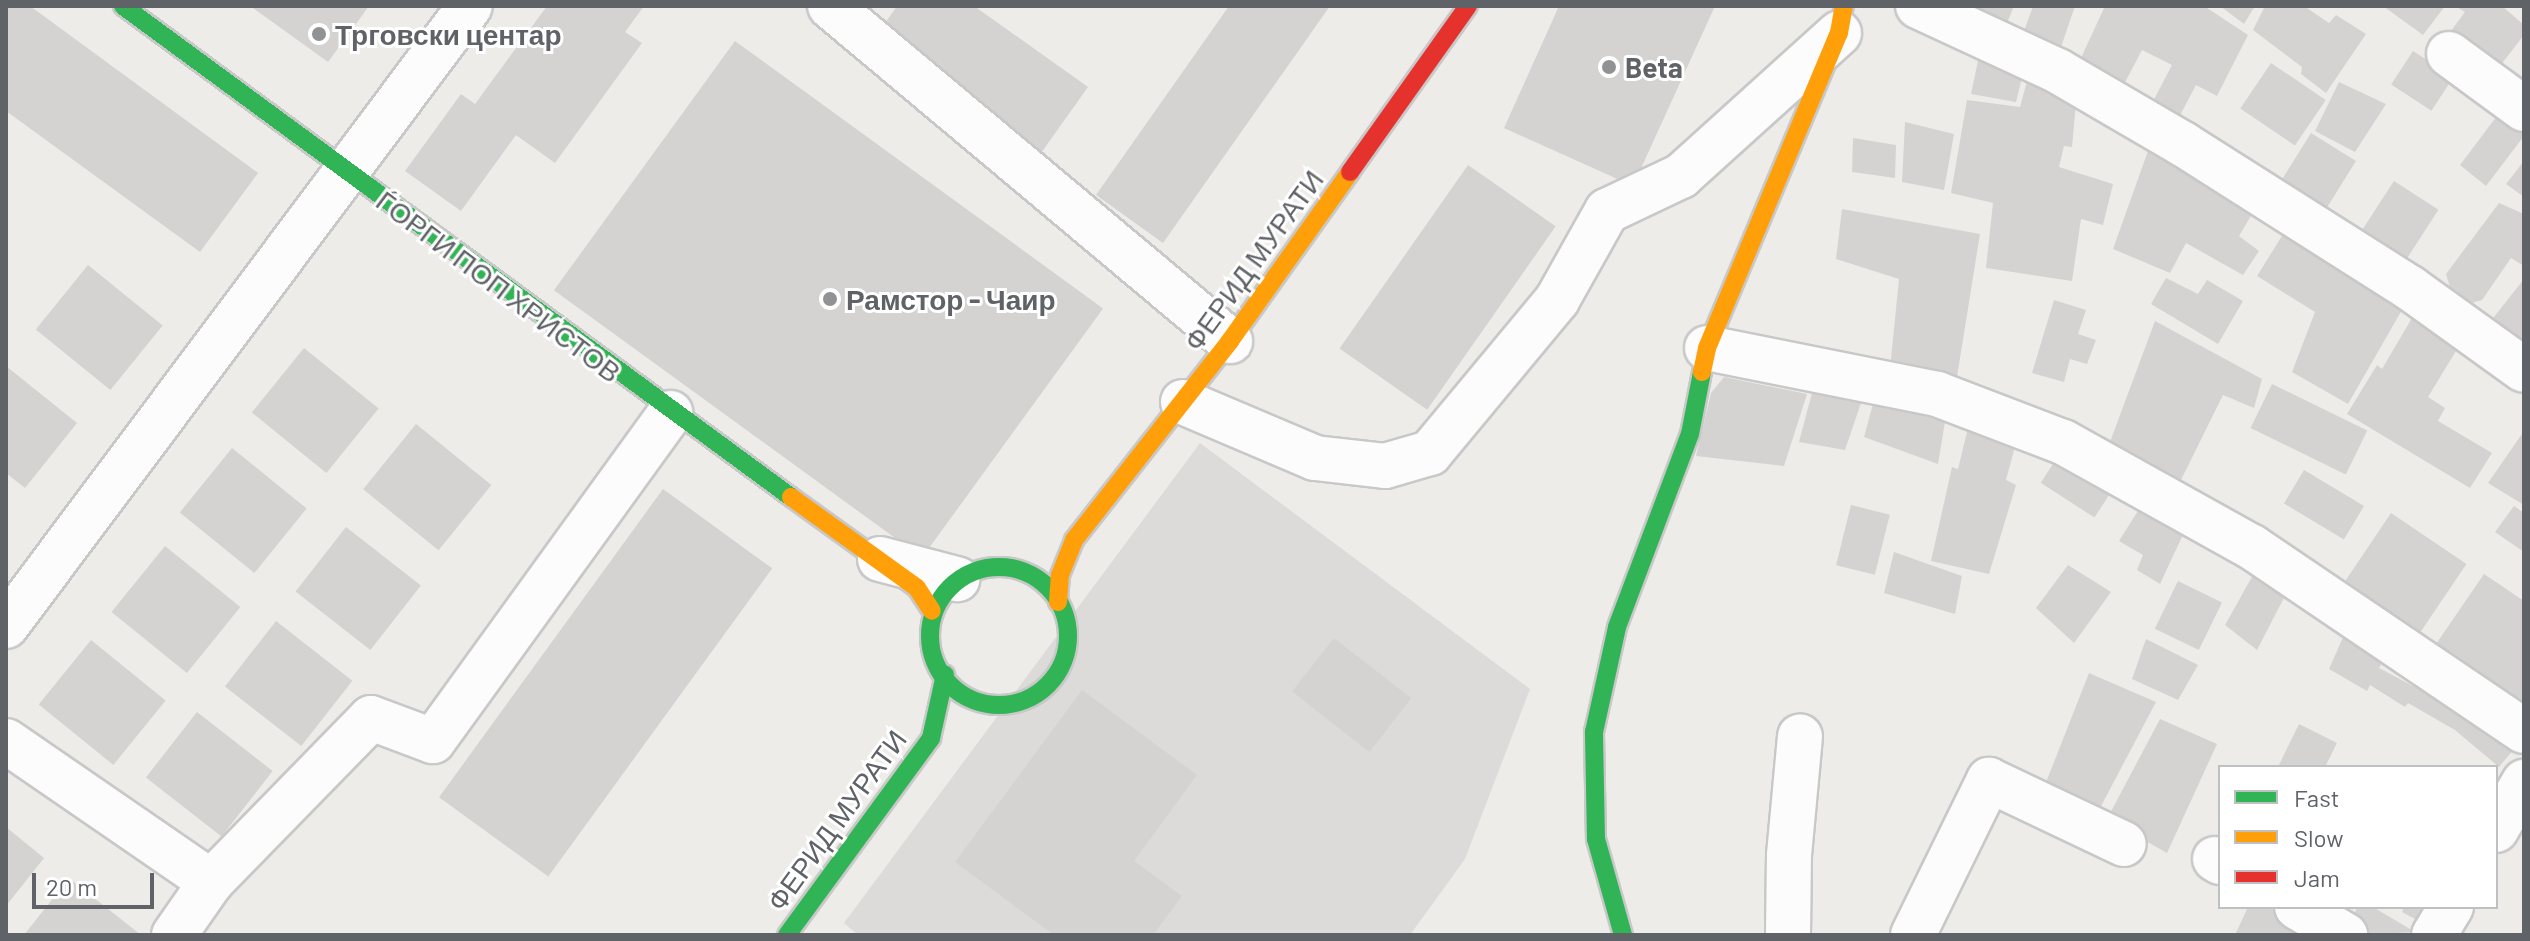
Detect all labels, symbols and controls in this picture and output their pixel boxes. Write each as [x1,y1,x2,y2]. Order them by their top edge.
place label: Трговски центар [335,17,562,51]
marker: Трговски центар [310,25,328,43]
place label: Beta [1625,50,1683,84]
marker: Beta [1600,58,1618,76]
street label: ФЕРИД МУРАТИ [1176,163,1330,357]
street label: ЃОРГИ ПОП ХРИСТОВ [370,183,628,389]
place label: Рамстор - Чаир [846,282,1056,316]
marker: Рамстор - Чаир [821,290,839,308]
street label: ФЕРИД МУРАТИ [759,723,913,917]
legend [2218,765,2498,909]
text: Fast [2294,783,2339,812]
text: Slow [2294,823,2343,852]
scale bar [36,857,158,907]
text: Jam [2294,863,2340,892]
text: 20 m [46,872,97,901]

